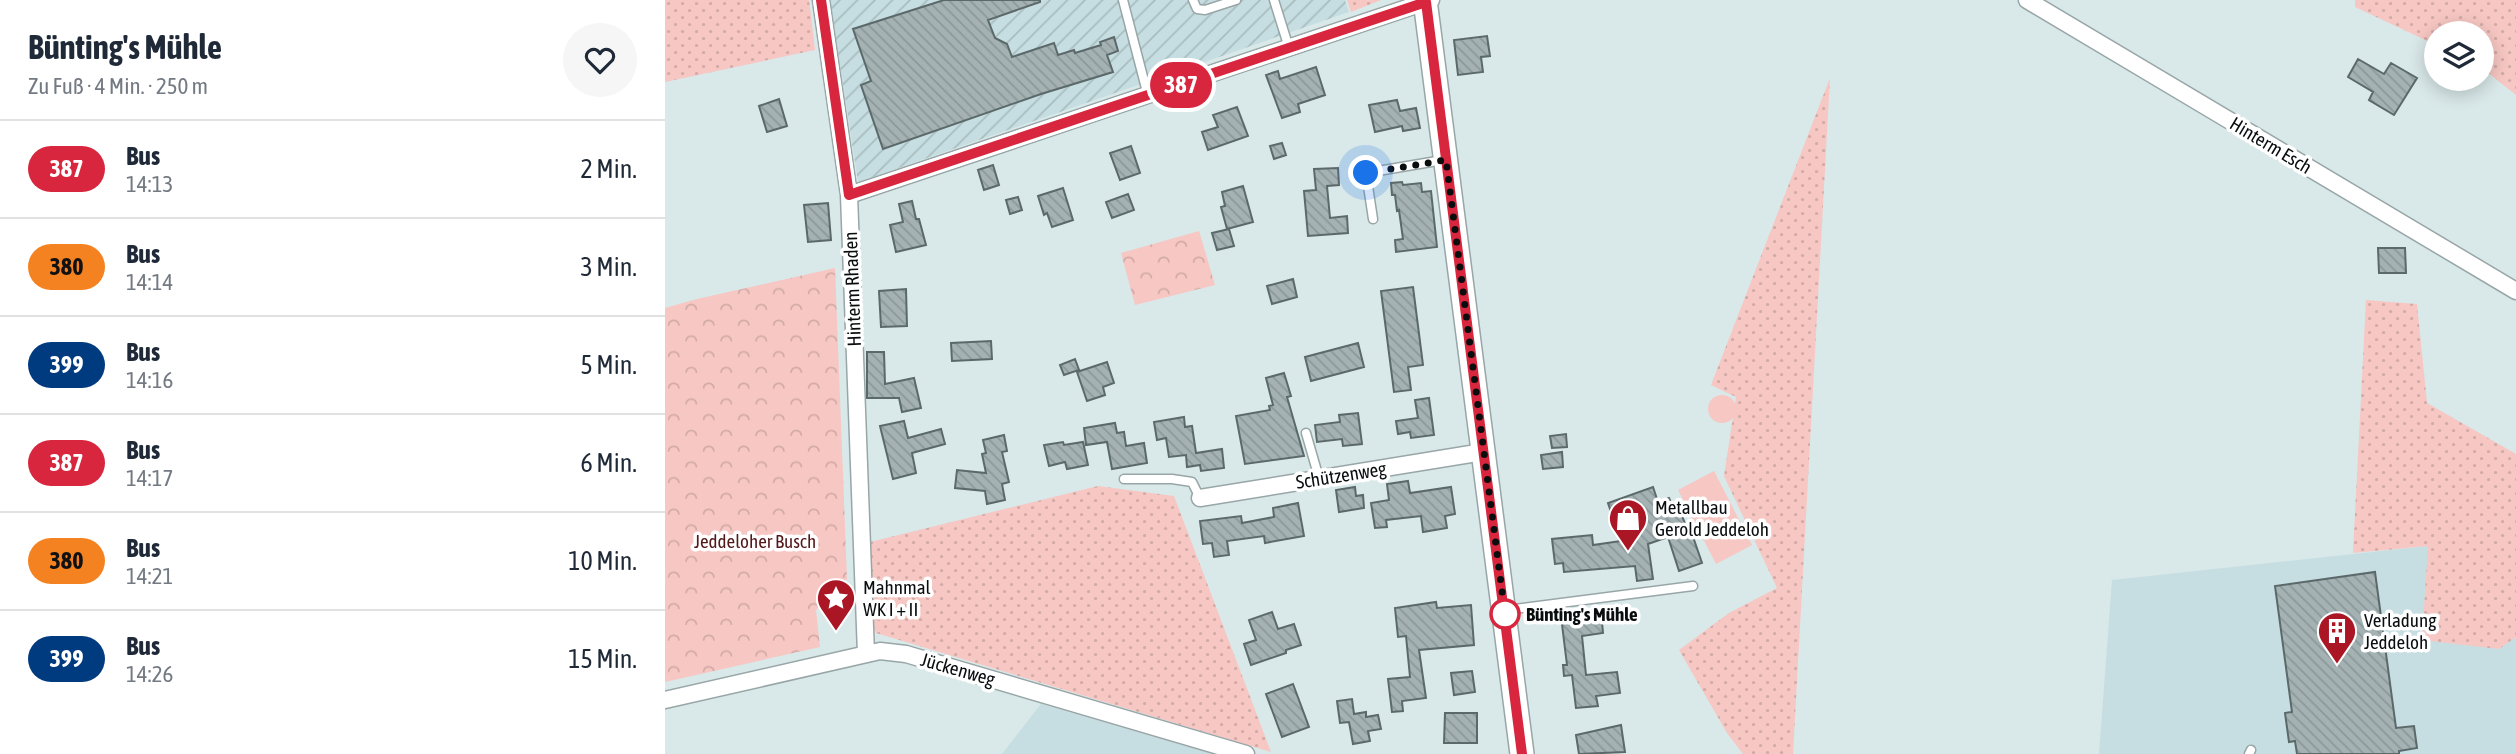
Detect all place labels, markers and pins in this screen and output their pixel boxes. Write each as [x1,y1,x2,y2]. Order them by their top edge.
place label: Metallbau Gerold Jeddeloh [1655,496,1769,540]
shop icon: Metallbau Gerold Jeddeloh [1607,497,1649,552]
place label: Mahnmal WK I + II [863,576,931,620]
place icon: Mahnmal WK I + II [815,577,857,632]
marker: Bünting's Mühle [1490,599,1520,629]
place label: Bünting's Mühle [1526,603,1638,625]
place label: Verladung Jeddeloh [2364,609,2437,653]
building icon: Verladung Jeddeloh [2316,610,2358,665]

